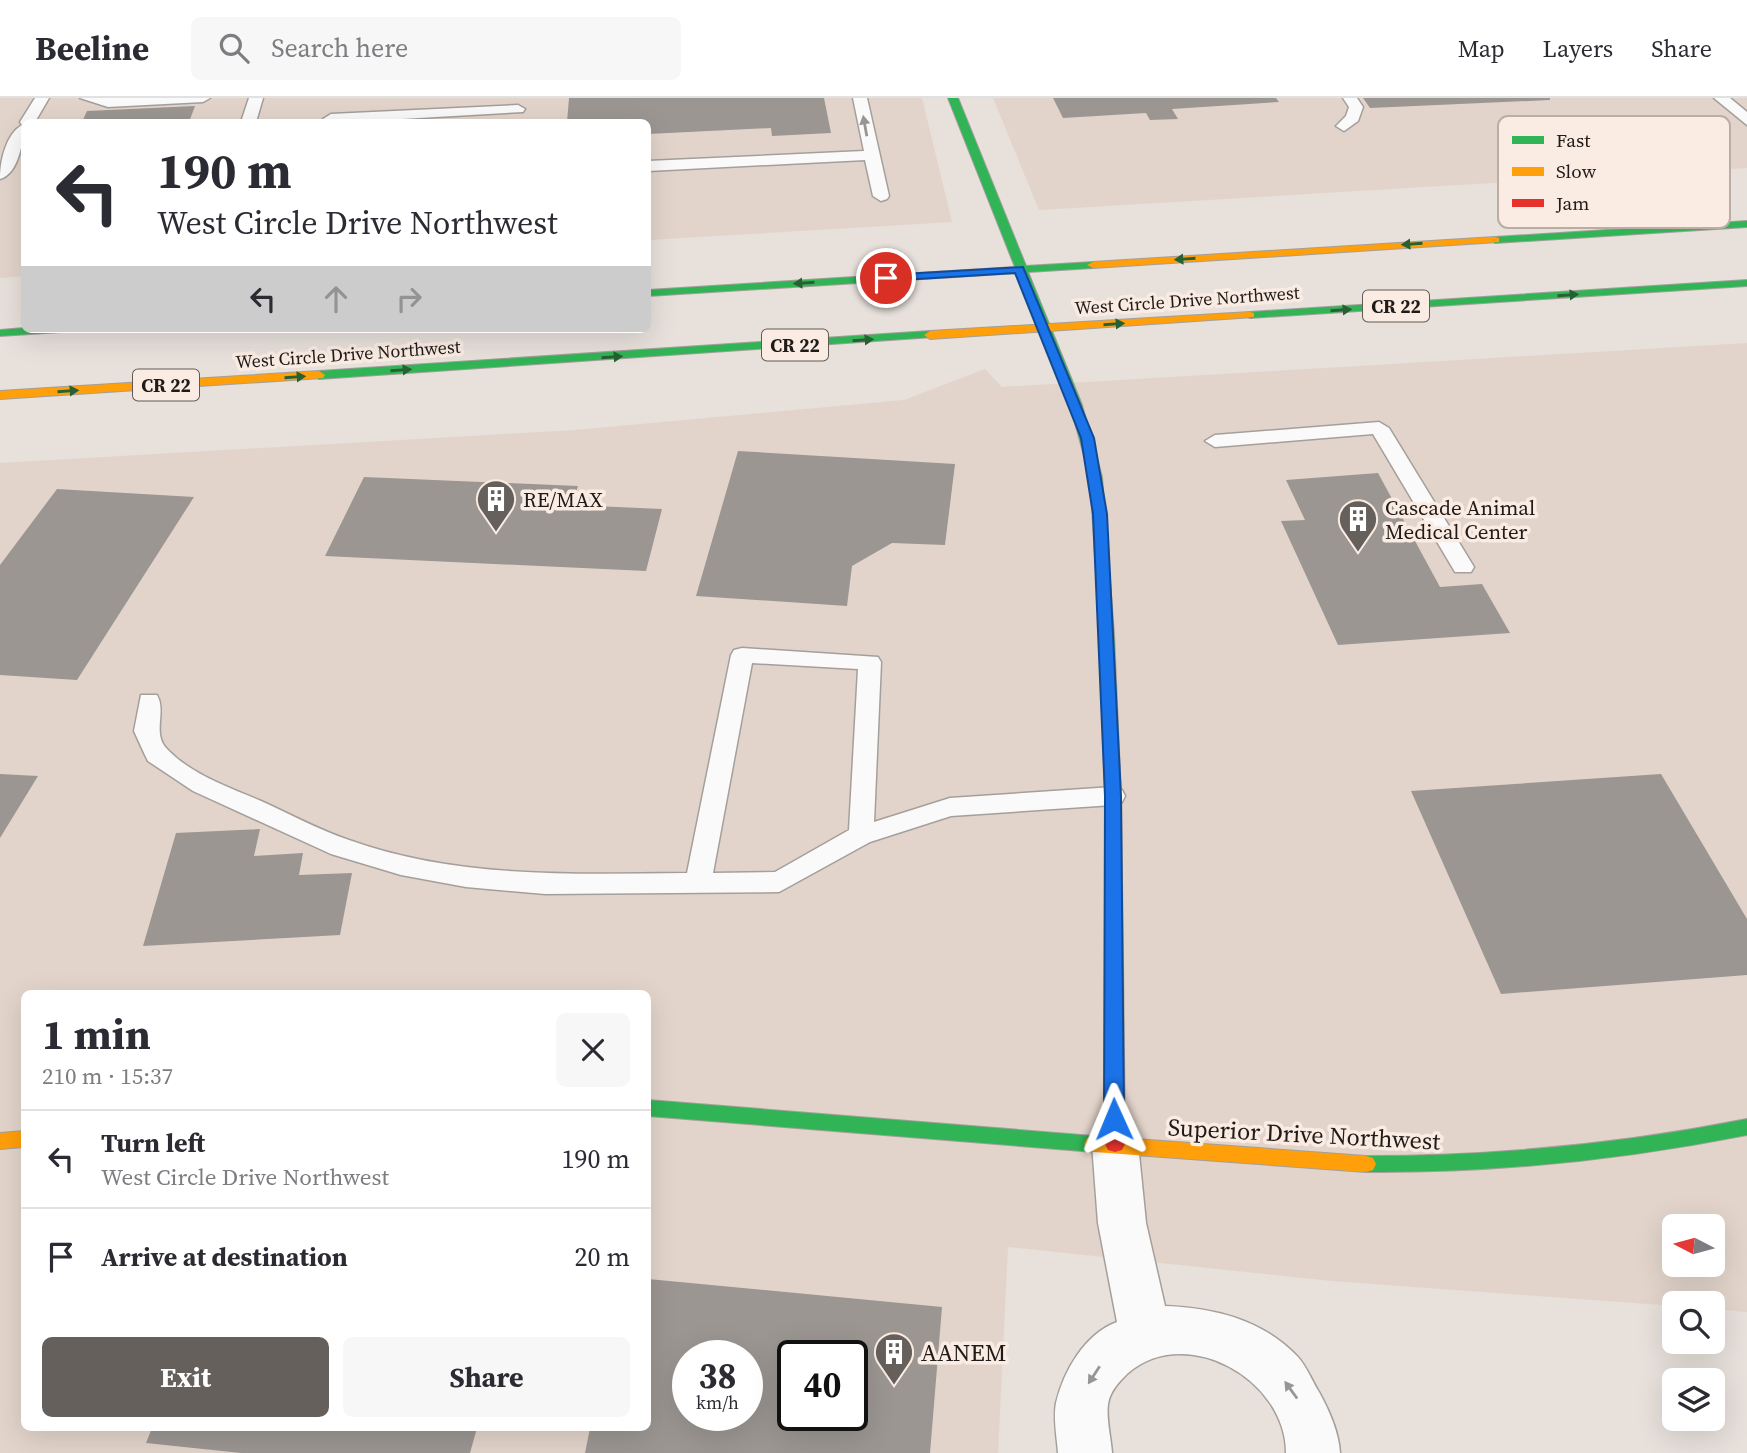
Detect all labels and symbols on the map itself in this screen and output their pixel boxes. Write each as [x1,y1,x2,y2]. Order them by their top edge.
one-way arrow [859,115,870,137]
legend [1498,116,1730,228]
text: Fast [1556,127,1591,153]
text: Slow [1556,158,1597,184]
text: Jam [1555,190,1589,216]
one-way arrow [1401,239,1423,250]
pin [856,248,916,308]
one-way arrow [1174,254,1196,265]
one-way arrow [793,278,815,289]
street label: West Circle Drive Northwest [1074,280,1300,320]
one-way arrow [1557,289,1579,300]
road number: CR 22 [1363,290,1429,322]
one-way arrow [1330,304,1352,315]
one-way arrow [1103,318,1125,329]
road number: CR 22 [762,330,828,360]
street label: West Circle Drive Northwest [235,334,461,374]
one-way arrow [853,335,875,346]
one-way arrow [601,351,623,362]
one-way arrow [390,364,412,375]
road number: CR 22 [133,370,199,400]
one-way arrow [284,371,306,382]
one-way arrow [57,385,79,396]
building icon: RE/MAX [475,478,517,533]
place label: RE/MAX [523,485,603,514]
place label: Cascade Animal Medical Center [1385,493,1535,546]
building icon: Cascade Animal Medical Center [1337,498,1379,553]
position arrow [1077,1082,1151,1156]
street label: Superior Drive Northwest [1167,1110,1441,1158]
north arrow [1662,1214,1726,1278]
building icon: AANEM [873,1331,915,1386]
place label: AANEM [921,1336,1006,1369]
speed limit sign: 40 [777,1340,868,1431]
one-way arrow [1088,1366,1101,1385]
one-way arrow [1284,1381,1298,1399]

